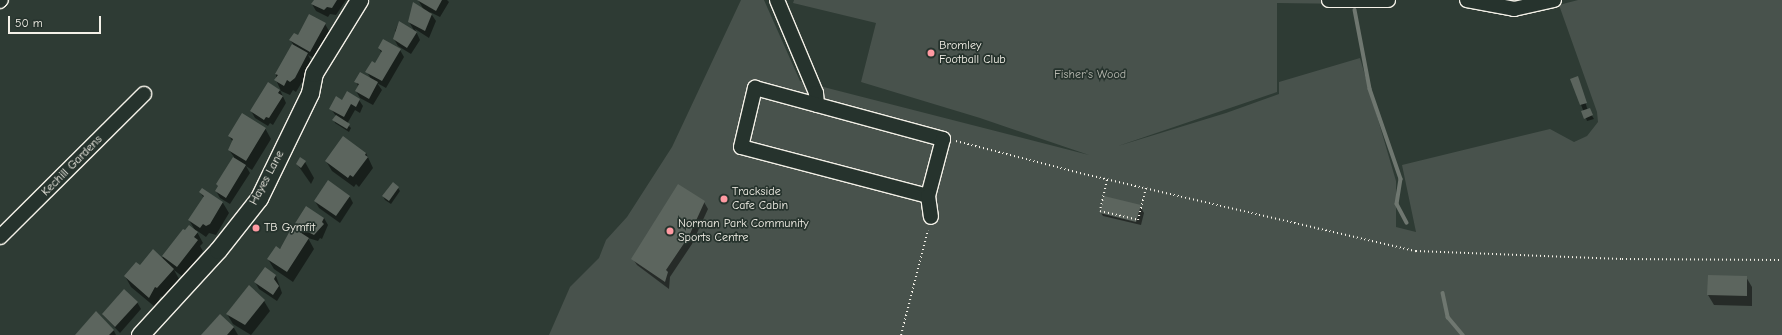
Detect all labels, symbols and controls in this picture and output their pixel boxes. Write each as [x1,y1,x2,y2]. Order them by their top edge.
scale bar [10,8,103,34]
text: 50 m [15,16,43,30]
place label: Bromley Football Club [939,39,1006,67]
marker: Bromley Football Club [926,48,936,58]
park label: Fisher's Wood [1054,68,1126,82]
street label: Kechill Gardens [39,133,105,199]
street label: Hayes Lane [247,148,287,208]
place label: Trackside Cafe Cabin [732,185,788,213]
marker: Trackside Cafe Cabin [719,194,729,204]
place label: Norman Park Community Sports Centre [678,217,809,245]
place label: TB Gymfit [264,221,315,235]
marker: TB Gymfit [251,223,261,233]
marker: Norman Park Community Sports Centre [665,226,675,236]

